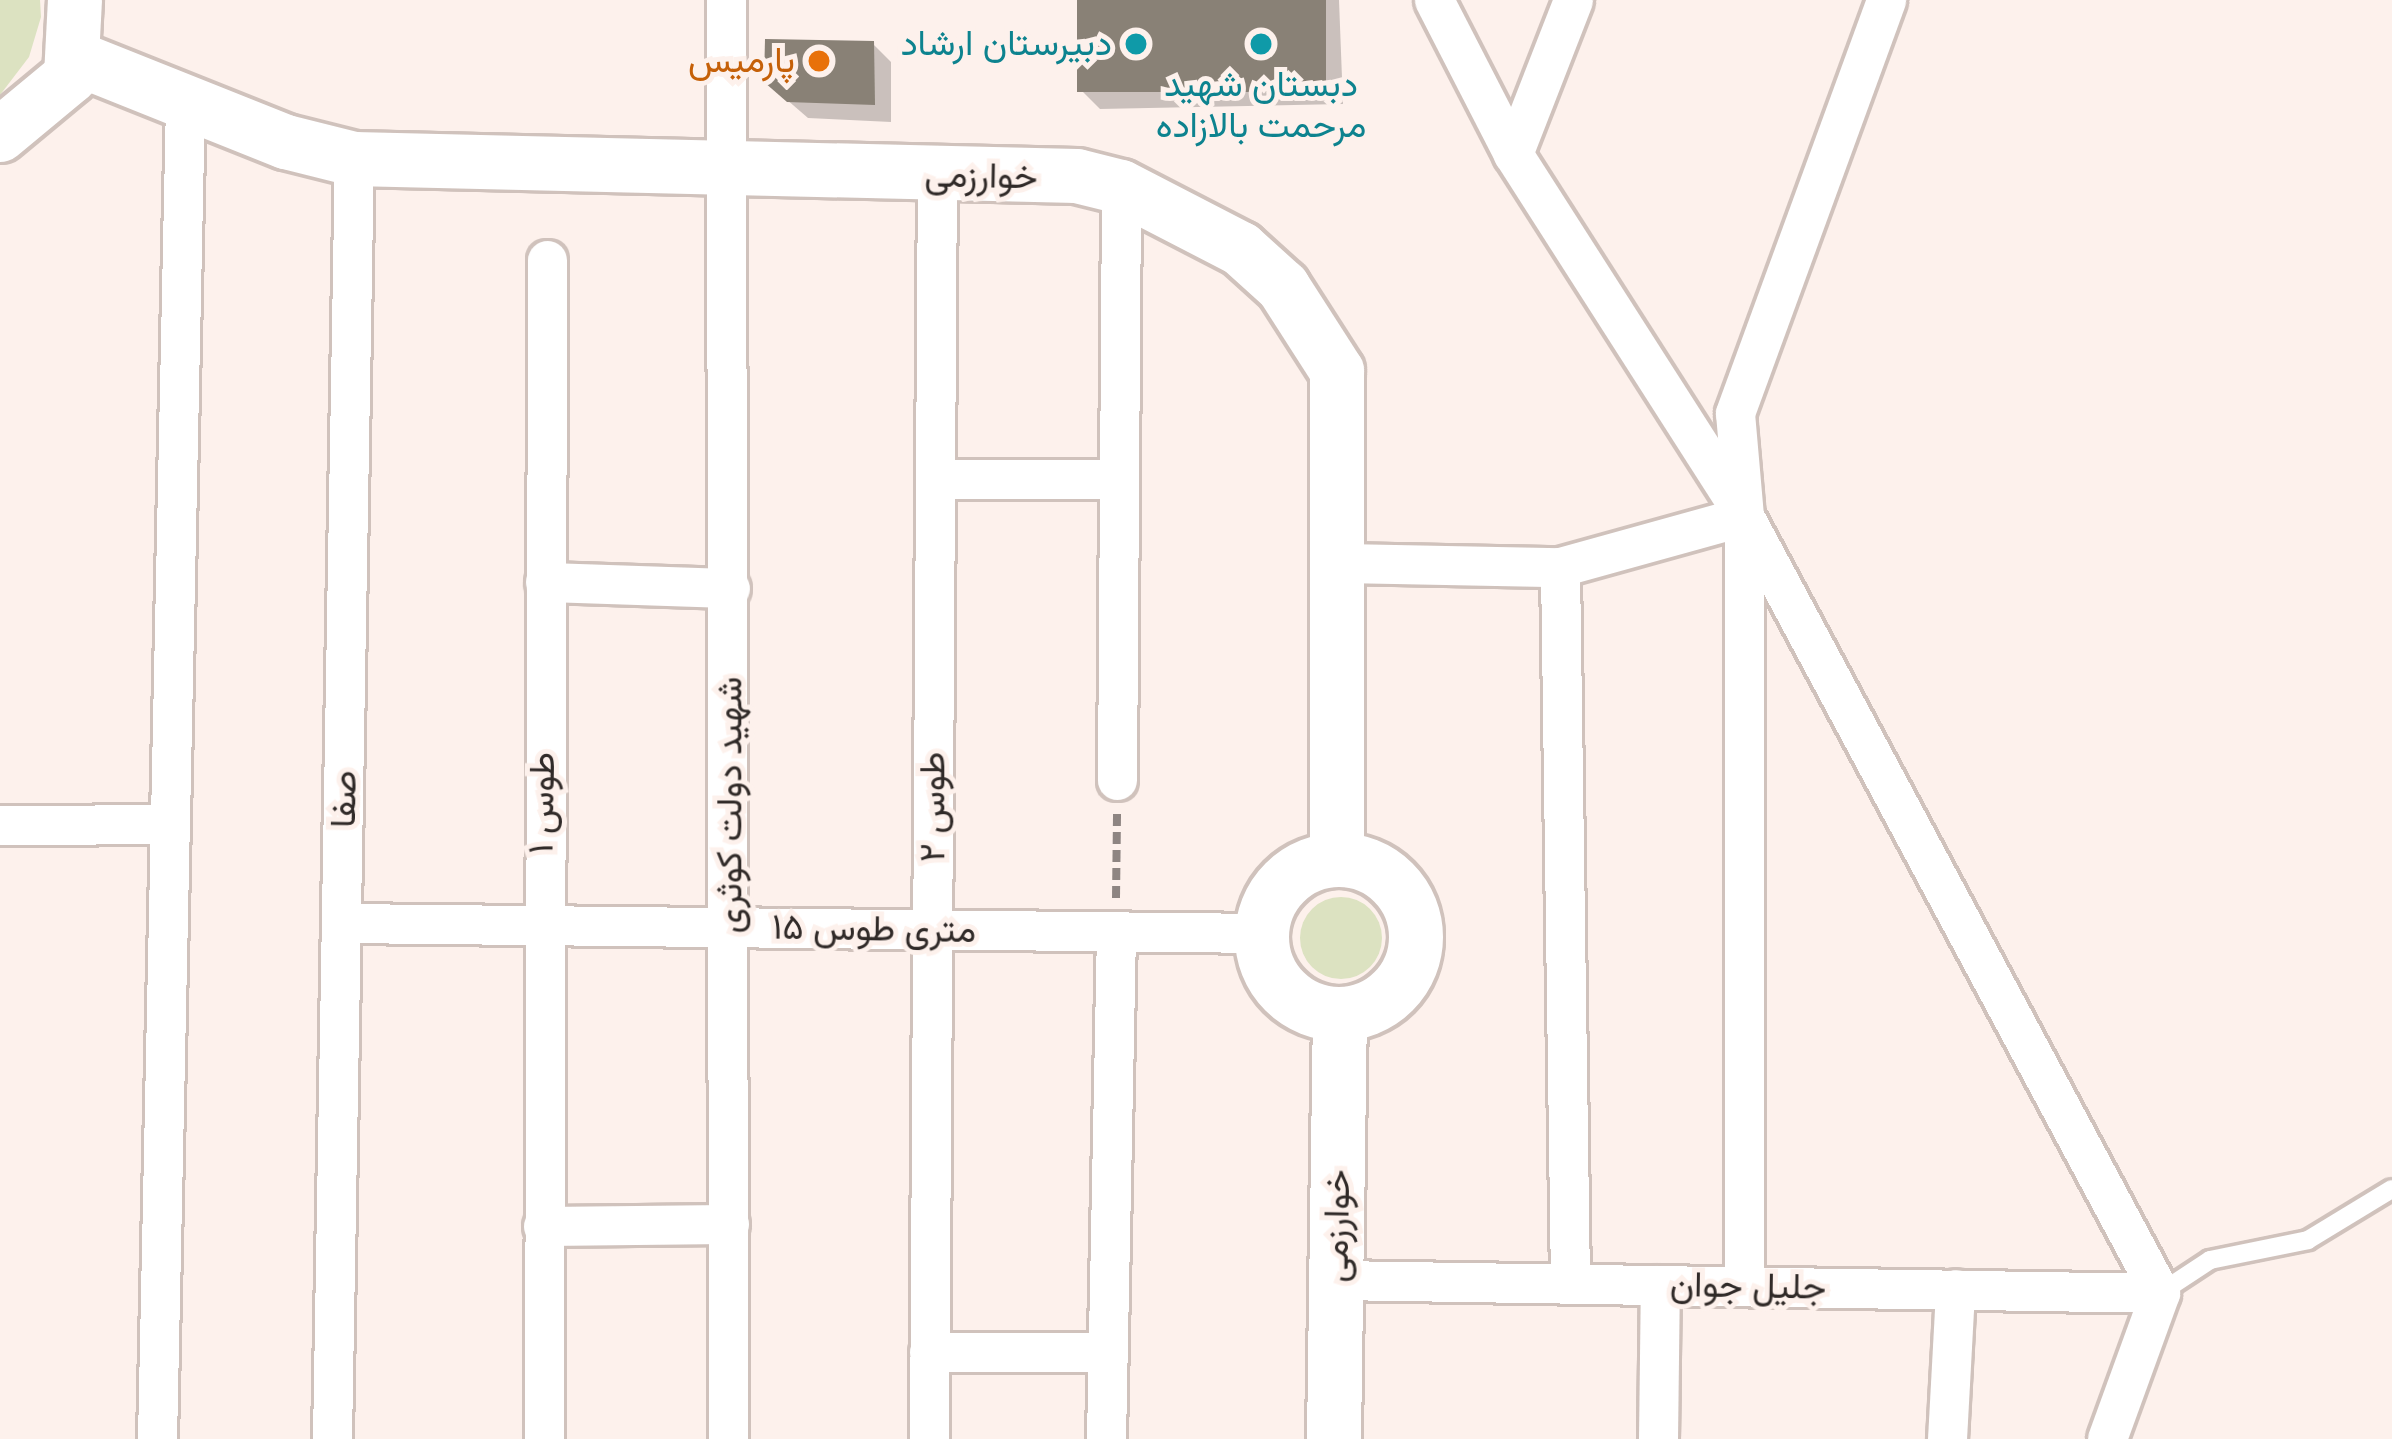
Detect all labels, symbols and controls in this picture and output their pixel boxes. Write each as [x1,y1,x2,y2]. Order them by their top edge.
place label: دبیرستان ارشاد [900,22,1112,66]
marker: دبیرستان ارشاد [1123,31,1149,57]
marker: دبستان شهید مرحمت بالازاده [1248,31,1274,57]
place label: پارمیس [688,39,795,83]
marker: پارمیس [806,48,832,74]
place label: دبستان شهید مرحمت بالازاده [1156,62,1366,147]
street label: خوارزمی [924,153,1038,199]
street label: شهید دولت کوثری [708,677,752,933]
street label: طوس ۱ [520,752,564,854]
street label: طوس ۲ [911,752,955,862]
street label: صفا [322,770,366,828]
street label: ۱۵ متری طوس [772,906,976,952]
street label: خوارزمی [1314,1169,1360,1283]
street label: جلیل جوان [1669,1263,1827,1309]

